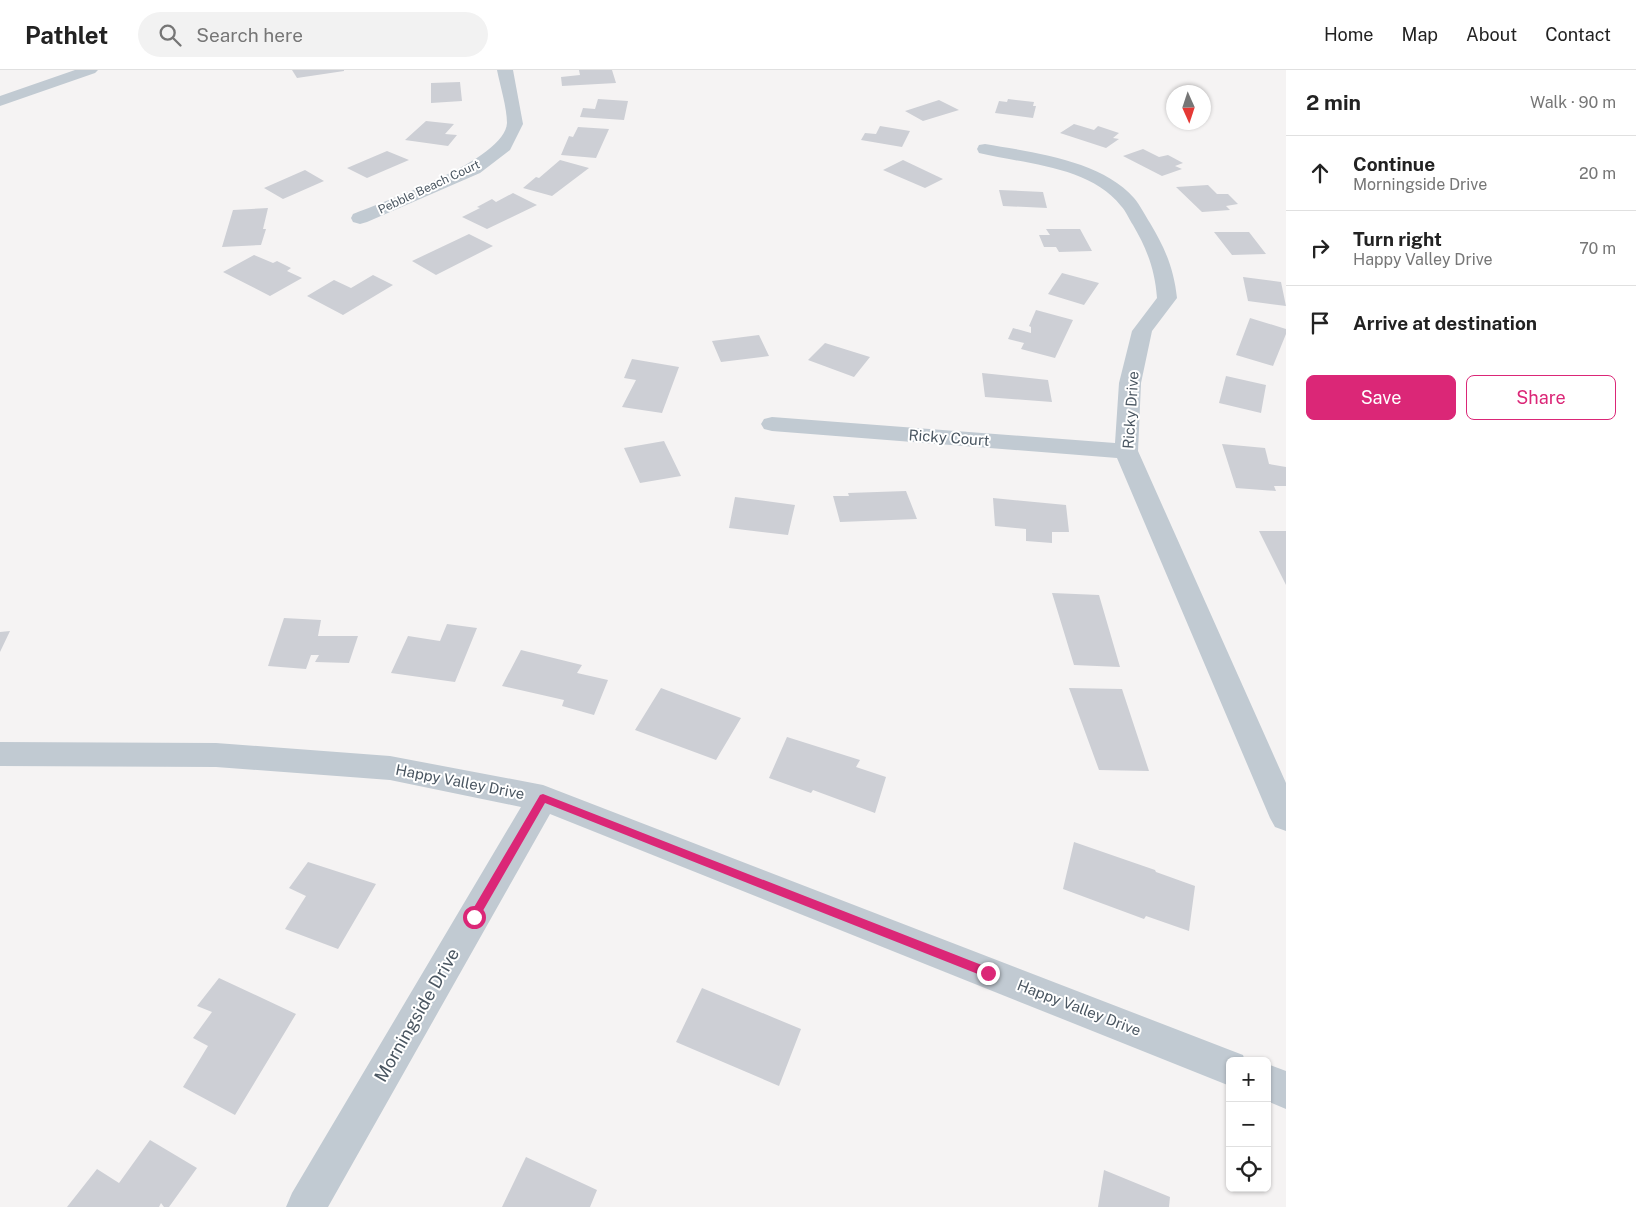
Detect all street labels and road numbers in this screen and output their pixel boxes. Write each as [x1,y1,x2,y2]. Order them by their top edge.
street label: Pebble Beach Court [376,157,482,217]
street label: Ricky Drive [1119,370,1142,449]
street label: Ricky Court [908,426,990,449]
street label: Happy Valley Drive [394,761,526,802]
street label: Morningside Drive [370,944,463,1085]
street label: Happy Valley Drive [1015,976,1143,1039]

